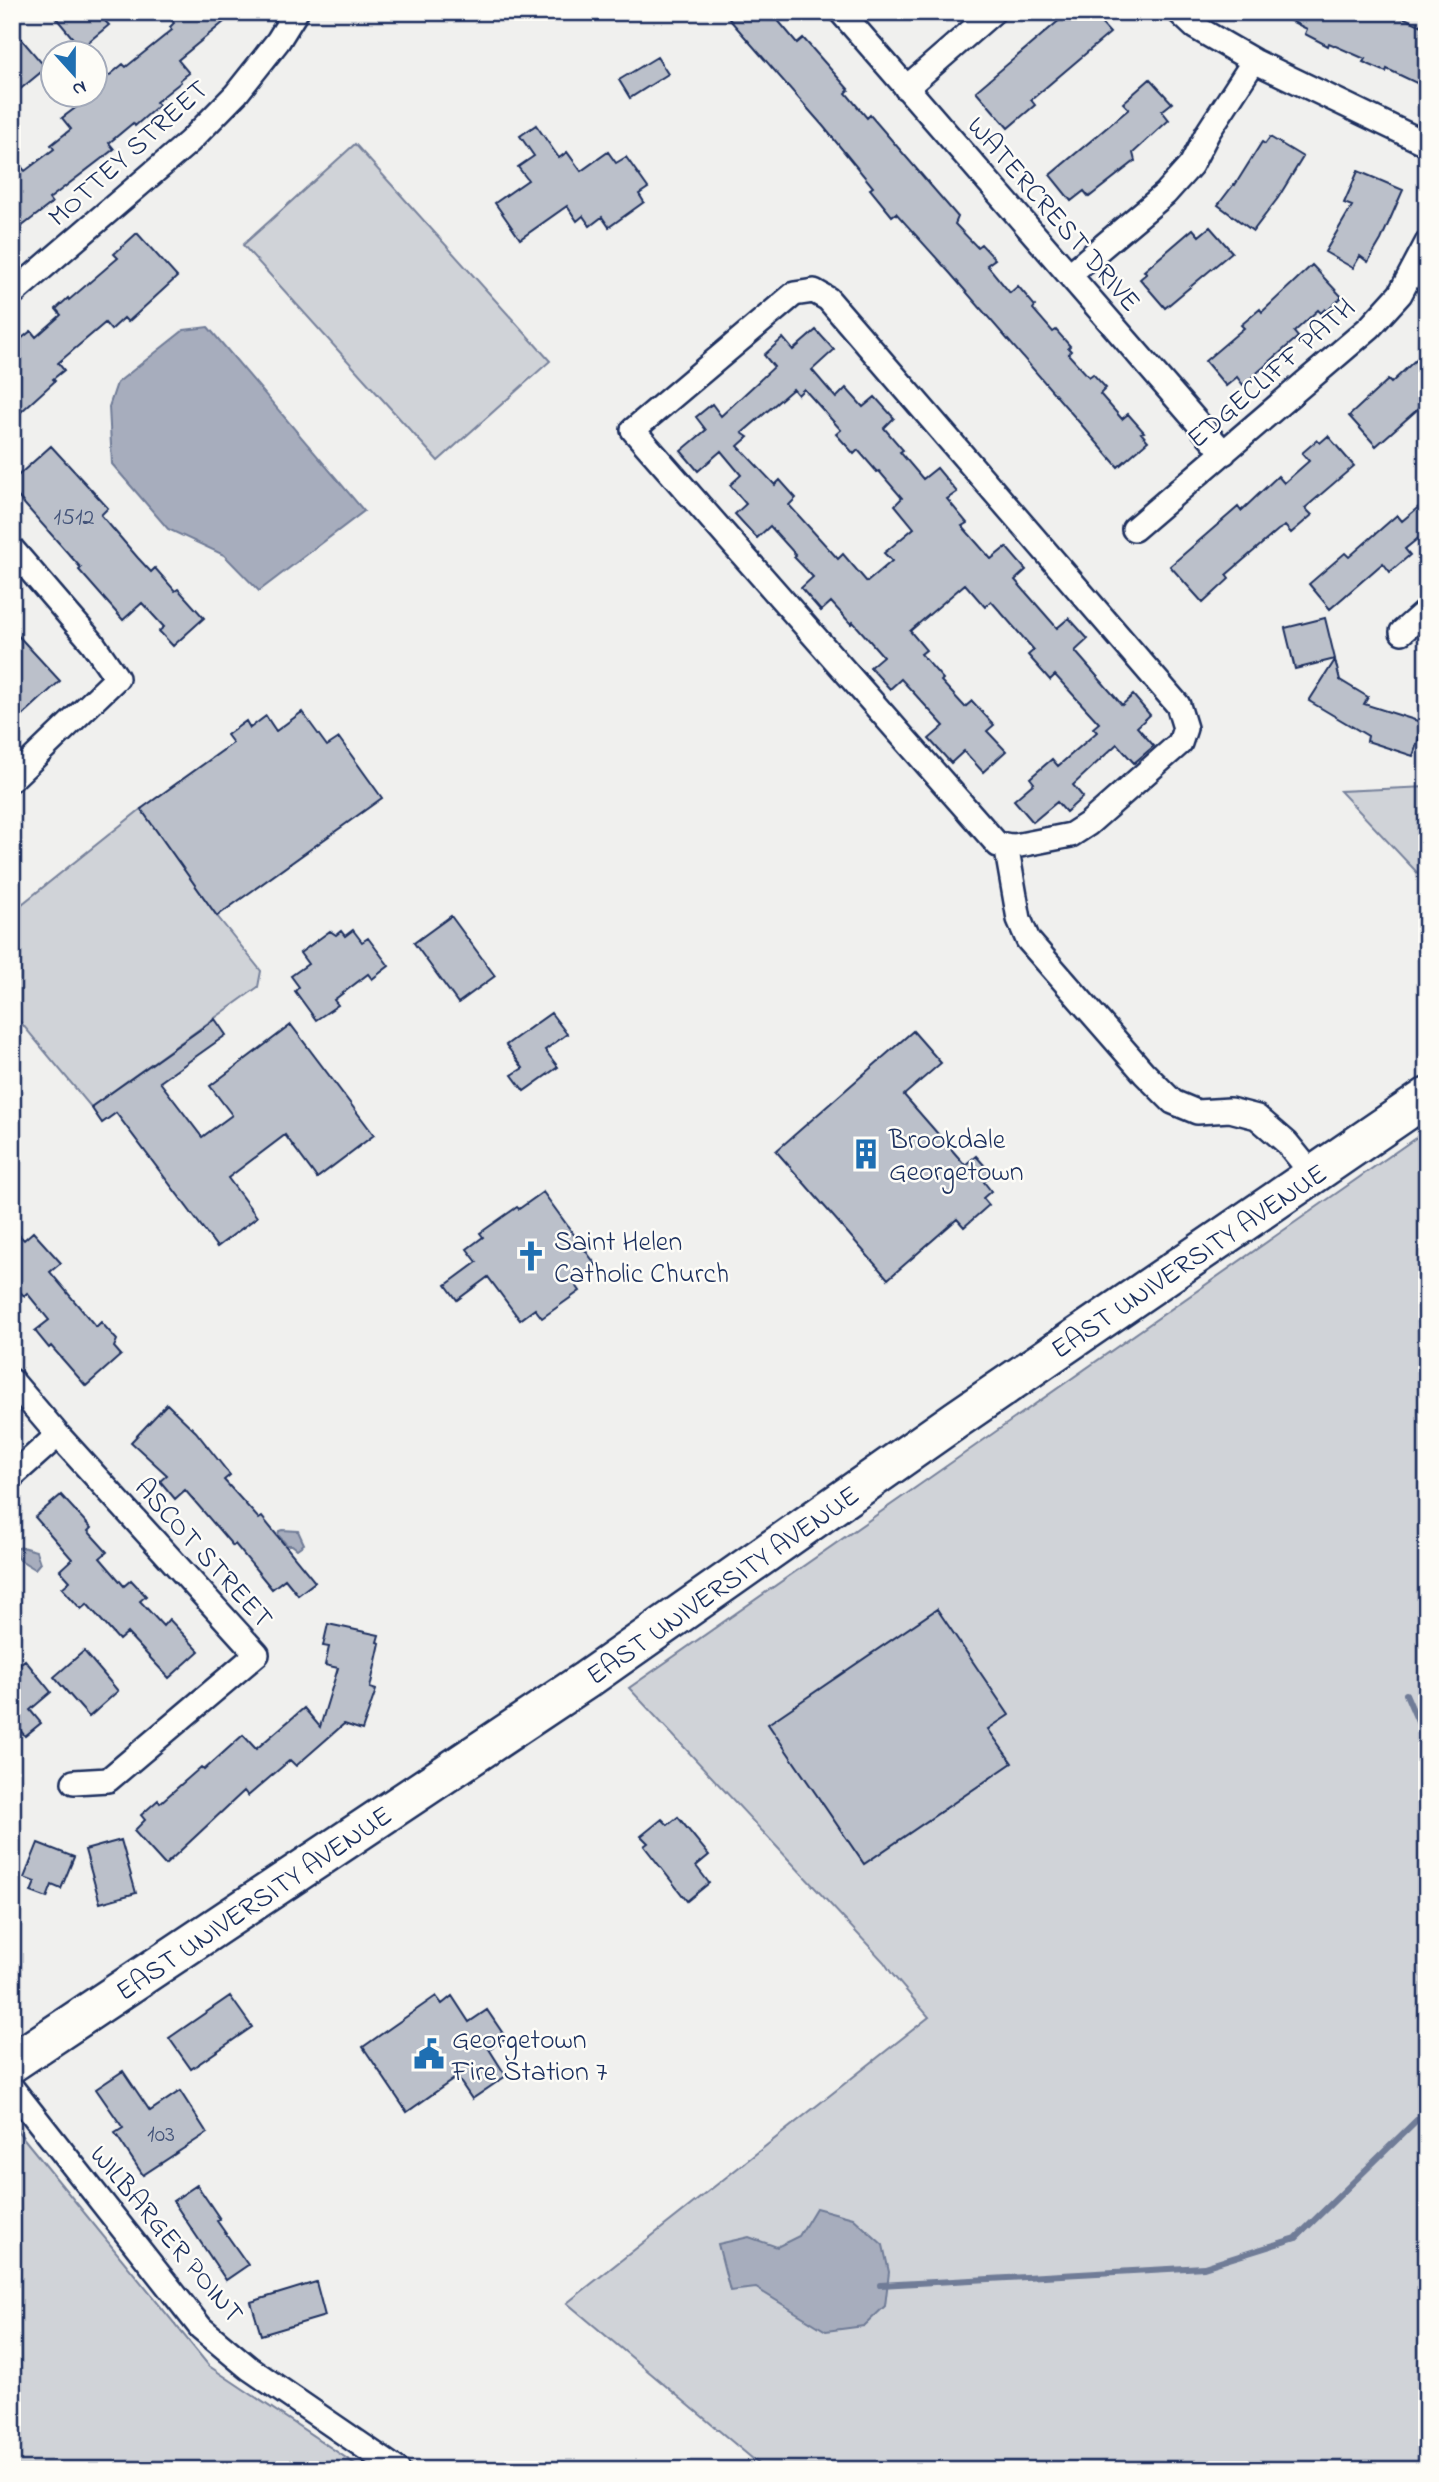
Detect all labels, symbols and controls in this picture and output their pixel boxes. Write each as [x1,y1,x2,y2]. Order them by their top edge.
north arrow [38,38,108,108]
street label: MOTTEY STREET [40,71,219,238]
text: N [68,73,90,103]
street label: WATERCREST DRIVE [956,108,1149,322]
street label: EDGECLIFF PATH [1179,290,1366,460]
house number: 1512 [54,501,95,536]
place label: Brookdale Georgetown [888,1121,1024,1194]
building icon: Brookdale Georgetown [849,1137,883,1171]
street label: EAST UNIVERSITY AVENUE [1044,1155,1336,1371]
place label: Saint Helen Catholic Church [554,1223,729,1296]
church icon: Saint Helen Catholic Church [514,1239,548,1273]
street label: ASCOT STREET [123,1470,281,1639]
street label: EAST UNIVERSITY AVENUE [579,1477,869,1697]
street label: EAST UNIVERSITY AVENUE [109,1797,401,2013]
place label: Georgetown Fire Station 7 [451,2021,608,2094]
public building icon: Georgetown Fire Station 7 [412,2037,446,2071]
house number: 103 [147,2118,175,2153]
street label: WILBARGER POINT [78,2137,252,2333]

